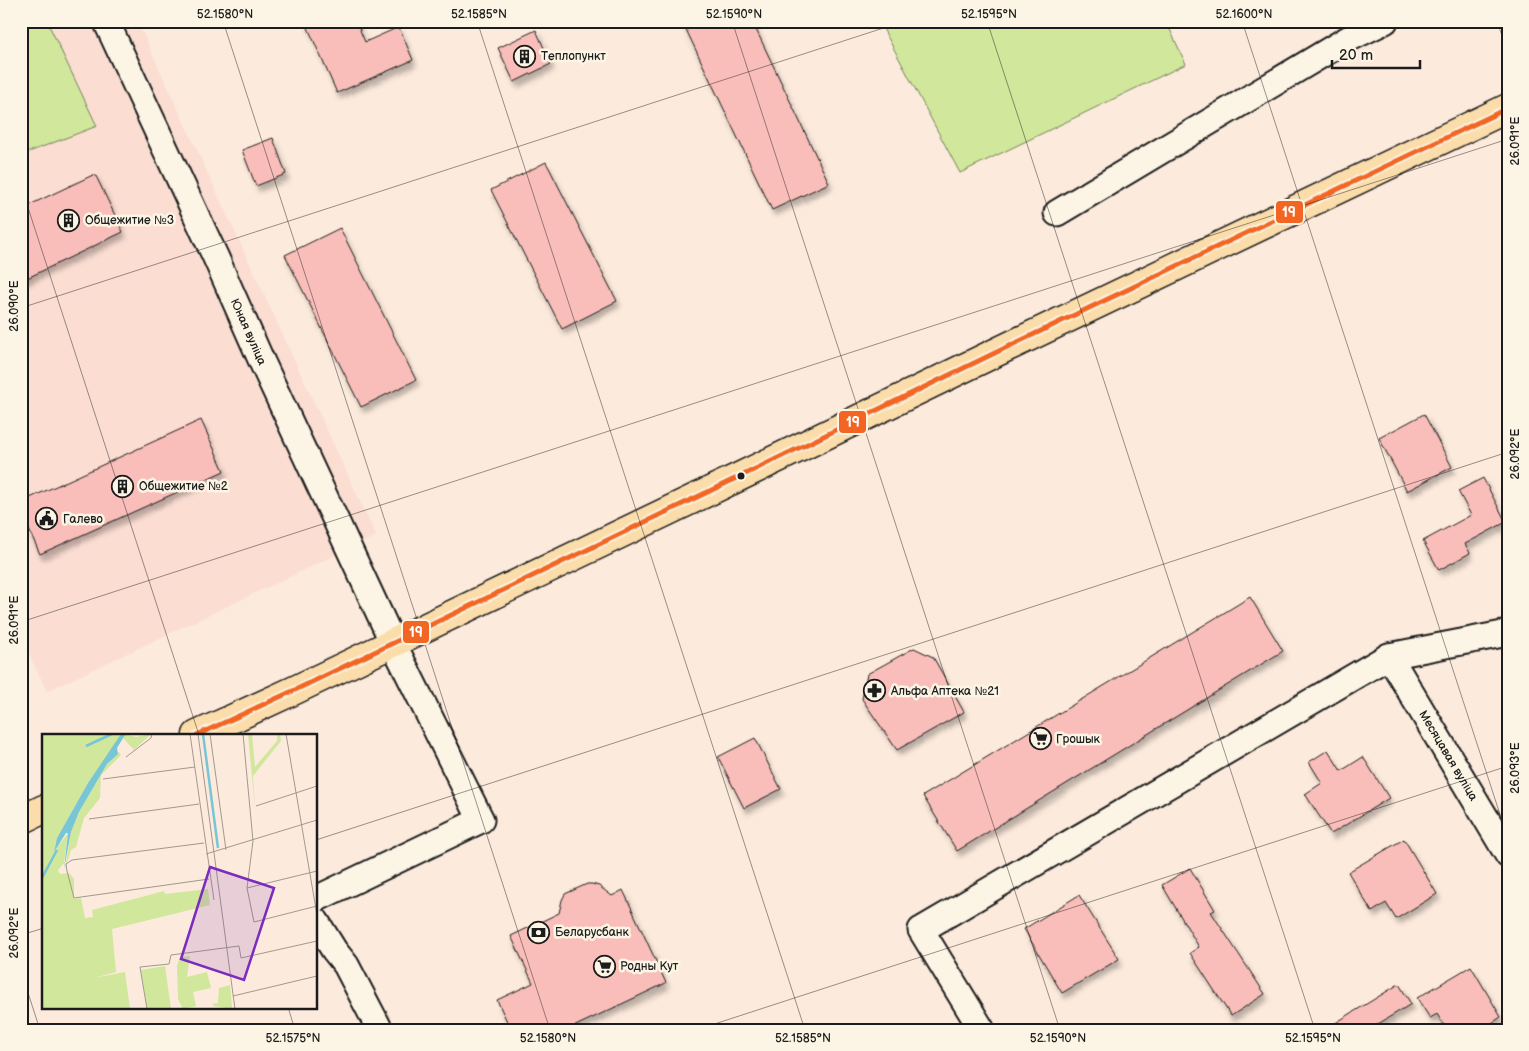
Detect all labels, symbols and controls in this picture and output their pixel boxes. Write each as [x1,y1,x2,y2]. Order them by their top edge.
text: 52.1580°N [197,7,253,22]
text: 52.1585°N [451,7,507,22]
text: 52.1590°N [706,7,762,22]
text: 52.1595°N [961,7,1017,22]
text: 52.1600°N [1216,7,1272,22]
scale bar [1332,38,1419,70]
building icon: Теплопункт [513,44,537,68]
text: 20 m [1339,46,1373,65]
place label: Теплопункт [541,49,606,64]
text: 26.091°E [1508,117,1523,165]
line badge: 19 [1275,200,1304,224]
text: 19 [1282,204,1296,221]
building icon: Общежитие №3 [57,208,81,232]
place label: Общежитие №3 [85,213,174,228]
text: 26.090°E [7,280,22,332]
street label: Юная вуліца [227,296,269,368]
line badge: 19 [838,410,867,434]
text: 19 [846,414,860,431]
text: 26.092°E [1508,428,1523,479]
unlabelled marker [736,471,746,481]
building icon: Общежитие №2 [111,474,135,498]
place label: Общежитие №2 [139,479,228,494]
public building icon: Галево [35,507,59,531]
place label: Галево [63,512,103,527]
text: 26.091°E [7,596,22,644]
line badge: 19 [402,620,430,644]
text: 19 [409,624,423,641]
pharmacy icon: Альфа Аптека №21 [863,679,887,703]
place label: Альфа Аптека №21 [890,684,999,699]
street label: Месяцавая вуліца [1415,708,1481,804]
supermarket icon: Грошык [1028,727,1052,751]
place label: Грошык [1056,732,1101,747]
inset map [42,734,318,1008]
text: 26.093°E [1508,742,1523,794]
text: 26.092°E [7,907,22,958]
bank icon: Беларусбанк [527,920,551,944]
place label: Беларусбанк [555,925,630,940]
supermarket icon: Родны Кут [592,954,616,978]
place label: Родны Кут [620,959,679,974]
text: 52.1575°N [266,1031,321,1046]
text: 52.1580°N [520,1031,576,1046]
text: 52.1585°N [775,1031,831,1046]
text: 52.1590°N [1030,1031,1086,1046]
text: 52.1595°N [1285,1031,1341,1046]

